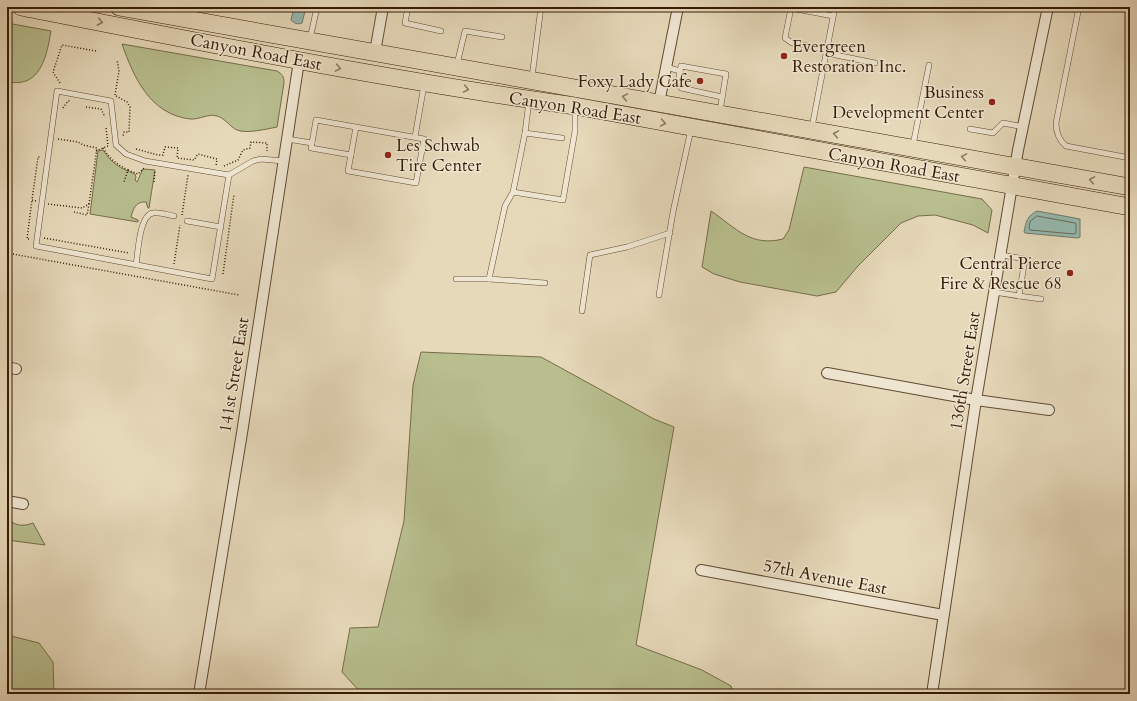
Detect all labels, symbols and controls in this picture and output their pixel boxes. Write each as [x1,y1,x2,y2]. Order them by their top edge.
one-way arrow [97,18,103,26]
street label: Canyon Road East [188,28,324,76]
place label: Evergreen Restoration Inc. [792,35,906,78]
marker: Evergreen Restoration Inc. [779,51,789,61]
one-way arrow [335,63,341,71]
place label: Foxy Lady Cafe [578,70,692,93]
marker: Foxy Lady Cafe [695,76,705,86]
place label: Business Development Center [832,81,985,124]
one-way arrow [463,85,469,93]
street label: Canyon Road East [507,86,643,130]
one-way arrow [622,93,628,102]
marker: Business Development Center [987,97,997,107]
one-way arrow [660,118,666,126]
one-way arrow [833,131,839,139]
place label: Les Schwab Tire Center [396,134,482,177]
street label: Canyon Road East [826,142,962,188]
marker: Les Schwab Tire Center [383,150,393,160]
one-way arrow [960,154,967,162]
one-way arrow [1088,176,1095,185]
place label: Central Pierce Fire & Rescue 68 [940,252,1062,295]
marker: Central Pierce Fire & Rescue 68 [1065,268,1075,278]
street label: 136th Street East [944,309,986,432]
street label: 141st Street East [214,315,255,434]
street label: 57th Avenue East [761,554,889,600]

